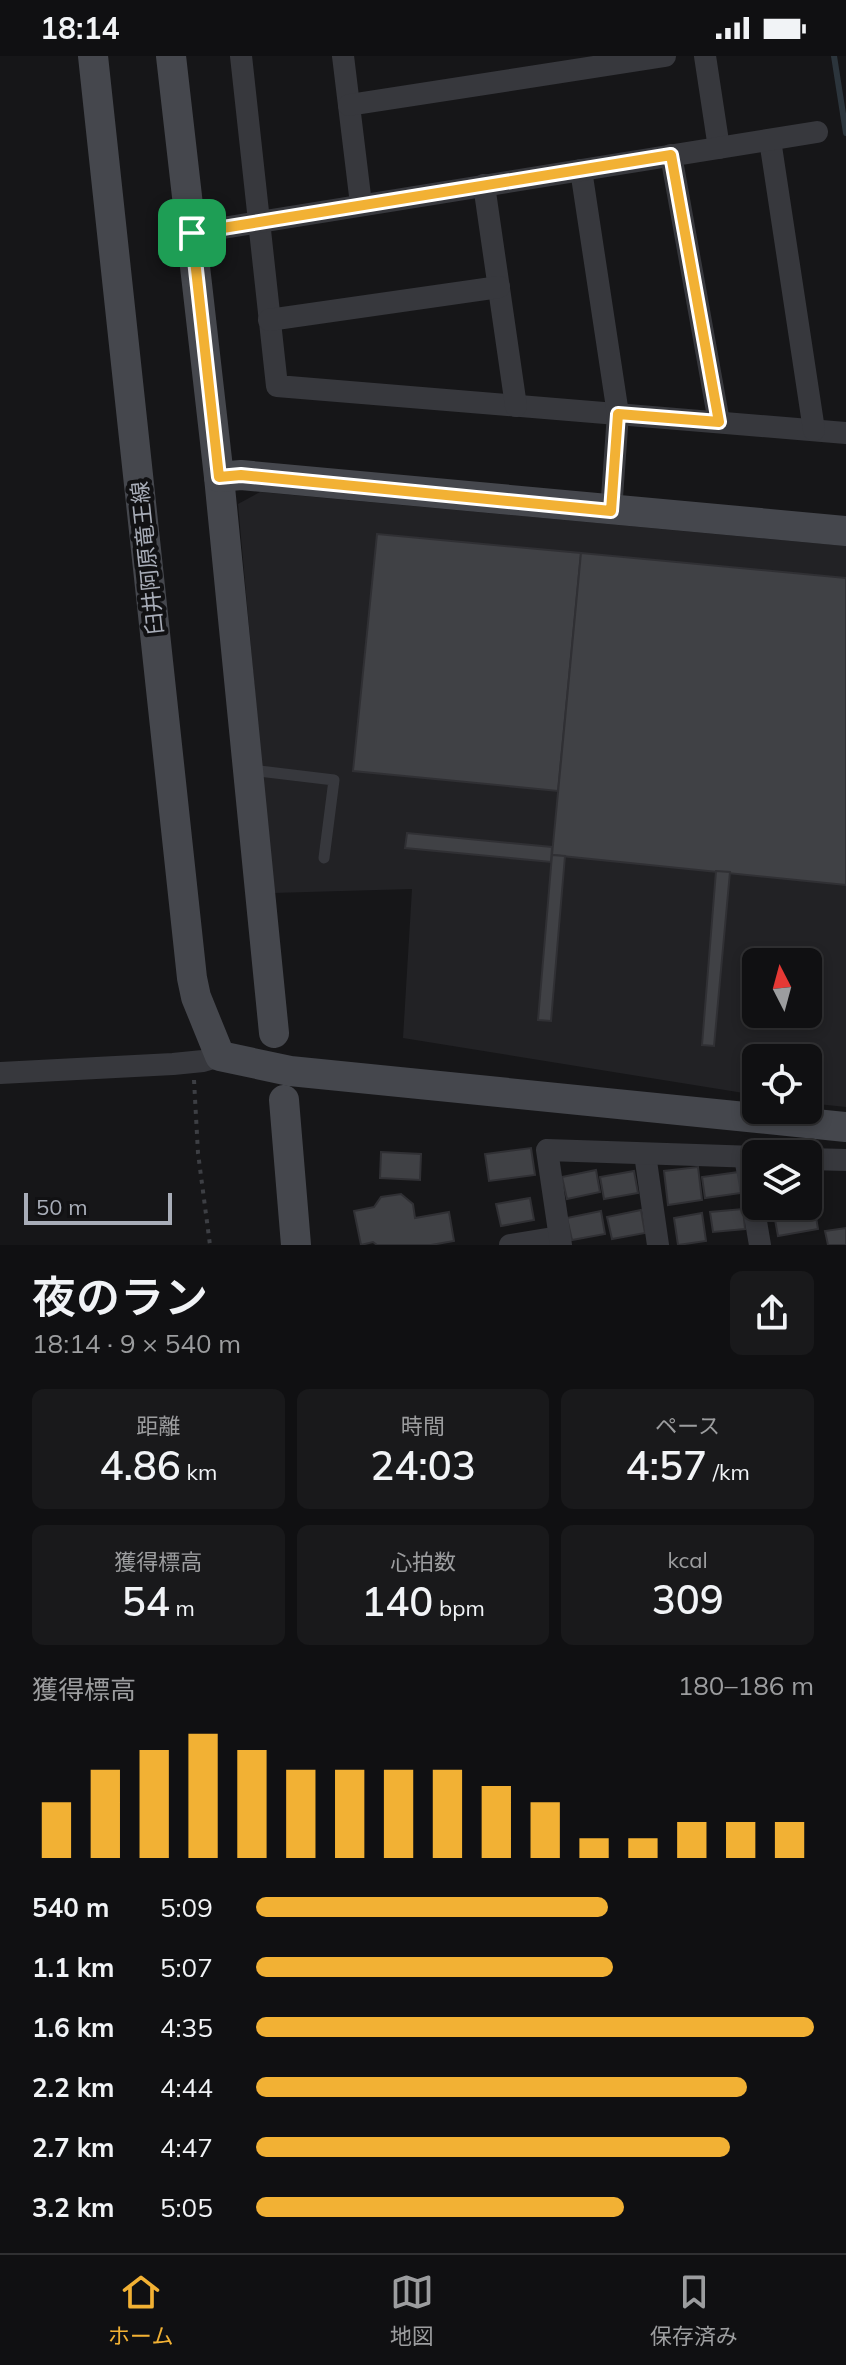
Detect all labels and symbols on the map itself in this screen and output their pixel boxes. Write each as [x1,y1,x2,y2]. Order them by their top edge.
pin [158,199,226,267]
street label: 臼井阿原竜王線 [125,480,169,636]
north arrow [742,948,822,1028]
scale bar [24,1189,172,1225]

